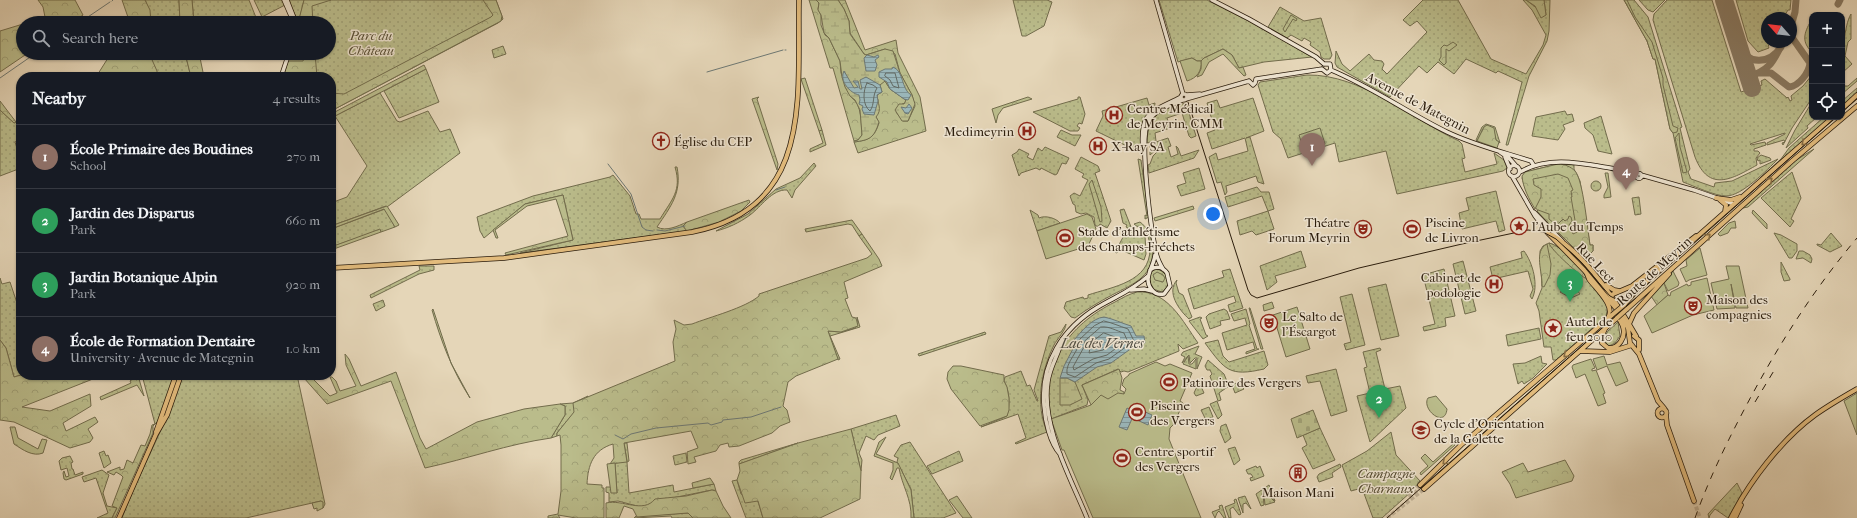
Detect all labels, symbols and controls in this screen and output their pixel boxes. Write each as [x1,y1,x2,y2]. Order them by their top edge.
north arrow [1761,12,1797,48]
map controls [1809,12,1845,120]
button: + [1809,12,1845,48]
search box [16,16,336,60]
icon: search [30,27,52,49]
park label: Parc du Château [348,28,394,58]
text: Search here [62,29,138,47]
button: − [1809,48,1845,84]
street label: Avenue de Mategnin [1362,69,1473,137]
button: locate [1809,84,1845,120]
text: Nearby [32,88,86,108]
text: 4 results [273,91,320,106]
place label: Centre Médical de Meyrin, CMM [1127,101,1223,131]
hospital icon: Centre Médical de Meyrin, CMM [1104,105,1124,125]
hospital icon: Medimeyrin [1017,121,1037,141]
place label: Medimeyrin [944,124,1014,139]
church icon: Église du CEP [651,131,671,151]
pin: 1 [1299,133,1325,166]
place label: Église du CEP [674,134,752,149]
hospital icon: X-Ray SA [1088,136,1108,156]
one-way arrow [1801,138,1808,145]
place label: X-Ray SA [1111,139,1165,154]
text: École Primaire des Boudines [70,140,253,158]
text: 1 [43,149,47,164]
text: 270 m [286,149,320,164]
pin: 4 [1613,157,1639,190]
text: School [70,158,106,173]
one-way arrow [1766,178,1773,185]
text: Jardin des Disparus [70,204,194,222]
your location [1203,204,1223,224]
text: 2 [42,213,48,228]
text: 660 m [285,213,320,228]
place label: Théatre Forum Meyrin [1268,215,1351,245]
place label: Piscine de Livron [1425,215,1479,245]
place icon: l'Aube du Temps [1509,216,1529,236]
theatre icon: Théatre Forum Meyrin [1353,219,1373,239]
sports icon: Piscine de Livron [1402,219,1422,239]
place label: l'Aube du Temps [1531,219,1624,234]
text: Park [70,222,96,237]
place label: Stade d’athlétisme des Champs-Fréchets [1078,224,1195,254]
sports icon: Stade d’athlétisme des Champs-Fréchets [1055,228,1075,248]
street label: Route de Meyrin [1614,233,1695,308]
one-way arrow [1704,233,1711,240]
street label: Rue Lect [1573,239,1619,287]
text: Jardin Botanique Alpin [70,268,218,286]
pin: 3 [1557,269,1583,302]
place label: Cabinet de podologie [1421,270,1482,300]
hospital icon: Cabinet de podologie [1484,274,1504,294]
text: 3 [42,277,48,292]
text: 920 m [286,277,320,292]
text: Park [70,286,96,301]
place label: Maison des compagnies [1706,292,1772,322]
theatre icon: Maison des compagnies [1683,296,1703,316]
place label: Le Salto de l'Éscargot [1281,309,1343,339]
theatre icon: Le Salto de l'Éscargot [1259,313,1279,333]
place label: Autel de feu 2010 [1565,314,1613,344]
place icon: Autel de feu 2010 [1543,318,1563,338]
text: École de Formation Dentaire [70,332,255,350]
water label: Lac des Vernes [1059,335,1144,352]
text: 4 [41,341,49,356]
text: 1.0 km [285,341,320,356]
text: University · Avenue de Mategnin [70,350,254,365]
one-way arrow [1563,351,1570,358]
sports icon: Patinoire des Vergers [1159,372,1179,392]
place label: Patinoire des Vergers [1182,375,1301,390]
pin: 2 [1366,385,1392,418]
place label: Piscine des Vergers [1150,398,1215,428]
sports icon: Piscine des Vergers [1127,402,1147,422]
place label: Cycle d'Orientation de la Golette [1434,416,1545,446]
school or university icon: Cycle d'Orientation de la Golette [1411,420,1431,440]
place label: Centre sportif des Vergers [1135,444,1216,474]
sports icon: Centre sportif des Vergers [1112,448,1132,468]
one-way arrow [1442,457,1450,465]
building icon: Maison Mani [1288,463,1308,483]
park label: Campagne Charnaux [1357,466,1415,496]
place label: Maison Mani [1262,485,1334,500]

